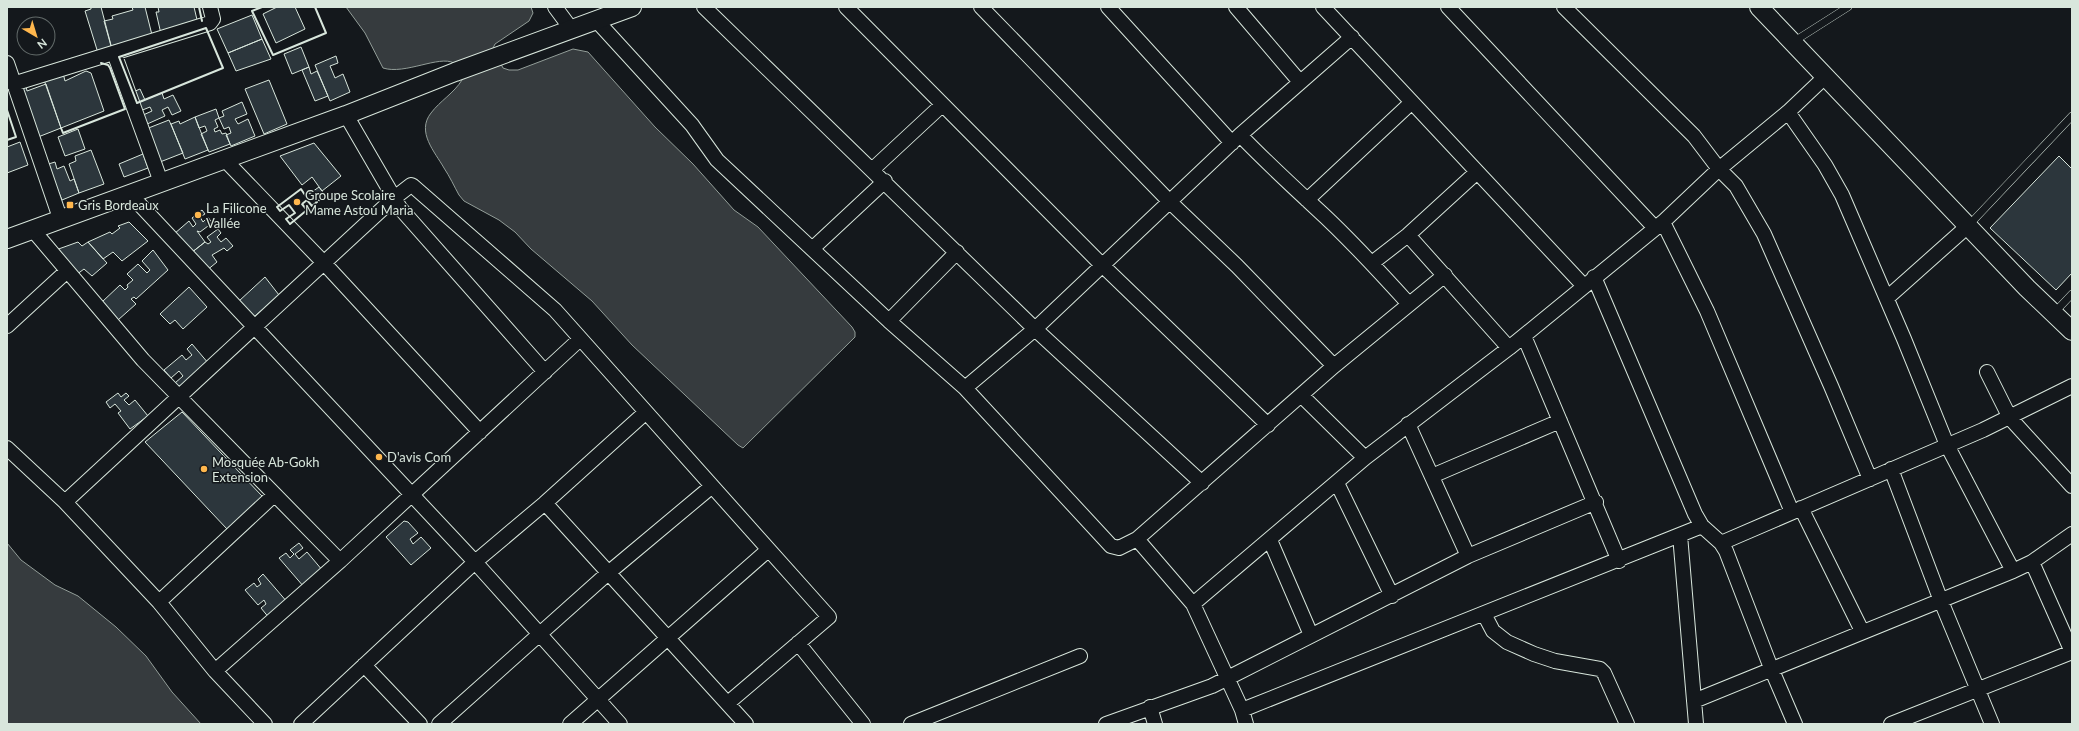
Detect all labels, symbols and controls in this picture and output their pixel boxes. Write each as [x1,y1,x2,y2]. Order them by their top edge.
north arrow [16,16,56,56]
text: N [35,37,50,52]
place label: Groupe Scolaire Mame Astou Maria [305,187,413,218]
place label: Gris Bordeaux [78,197,159,213]
marker: Groupe Scolaire Mame Astou Maria [292,197,302,207]
marker: Gris Bordeaux [65,200,75,210]
place label: La Filicone Vallée [206,200,267,231]
marker: La Filicone Vallée [193,210,203,220]
place label: D'avis Com [387,449,451,465]
marker: D'avis Com [374,452,384,462]
place label: Mosquée Ab-Gokh Extension [212,454,320,485]
marker: Mosquée Ab-Gokh Extension [199,464,209,474]

